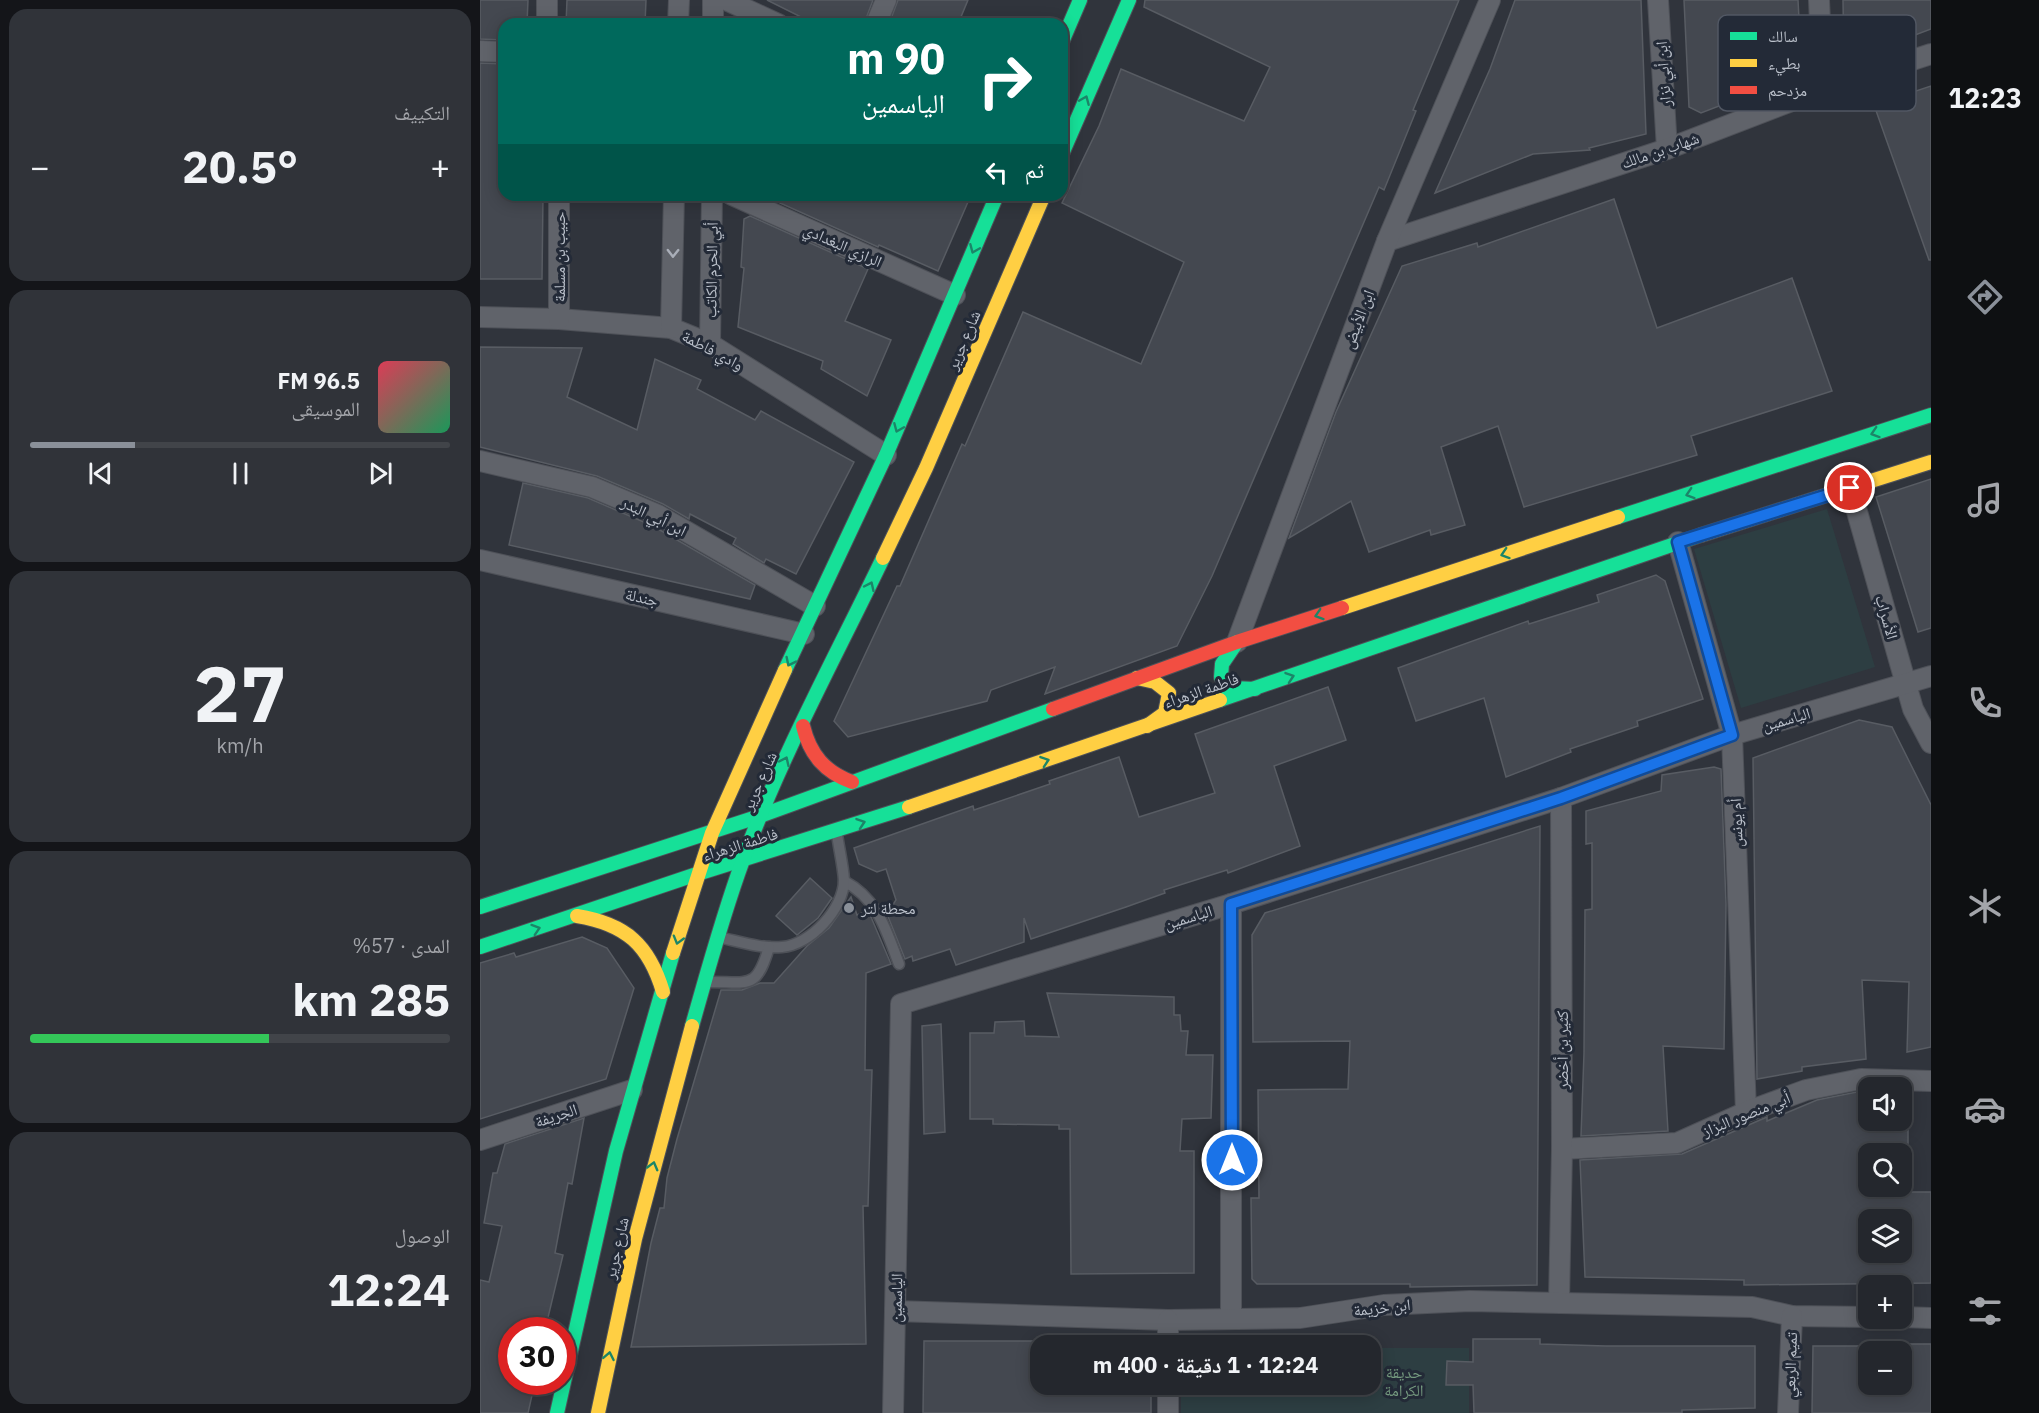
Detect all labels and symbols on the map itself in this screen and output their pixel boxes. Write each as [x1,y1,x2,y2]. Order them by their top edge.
legend [1718,15,1916,111]
text: سالك [1768,26,1798,46]
street label: ابن أبي نزار [1651,41,1678,108]
text: بطيء [1768,53,1800,76]
text: مزدحم [1768,80,1807,101]
one-way arrow [1078,95,1090,106]
street label: شهاب بن مالك [1619,127,1702,174]
street label: حبيب بن مسلمة [549,212,570,302]
street label: الرازي البغدادي [799,219,885,274]
street label: أبي الحرم الكاتب [700,222,725,318]
one-way arrow [969,243,981,254]
one-way arrow [667,249,679,258]
street label: ابن الأبيض [1338,287,1379,352]
street label: شارع جرير [941,307,985,374]
street label: وادي فاطمة [677,325,747,377]
one-way arrow [893,422,905,433]
one-way arrow [1870,426,1881,439]
pin [1824,462,1875,513]
one-way arrow [1685,487,1696,499]
street label: ابن أبي البدر [616,491,690,543]
one-way arrow [1500,547,1511,560]
one-way arrow [862,581,874,592]
street label: جندلة [624,584,660,610]
street label: الأسراب [1871,592,1903,642]
one-way arrow [1314,608,1325,620]
one-way arrow [785,656,797,667]
street label: فاطمة الزهراء [1161,668,1241,712]
one-way arrow [1284,672,1294,685]
street label: الياسمين [1760,703,1813,736]
street label: شارع جرير [737,748,782,815]
one-way arrow [1039,755,1050,768]
one-way arrow [778,757,790,768]
street label: أم يونس [1725,798,1748,848]
one-way arrow [855,818,866,831]
street label: فاطمة الزهراء [700,823,780,865]
place label: محطة لتر [860,898,916,918]
street label: الياسمين [1162,900,1215,935]
marker: محطة لتر [842,901,856,915]
one-way arrow [530,924,541,937]
one-way arrow [672,935,685,945]
street label: كثير بن أخضر [1552,1010,1573,1090]
street label: أبي منصور البزاز [1698,1087,1794,1144]
street label: الجريفة [532,1099,580,1131]
position arrow [1200,1128,1264,1192]
one-way arrow [645,1161,658,1171]
street label: شارع جرير [599,1215,634,1282]
street label: الياسمين [886,1273,907,1323]
street label: ابن خزيمة [1352,1294,1412,1321]
speed limit sign: 30 [498,1317,576,1395]
street label: تميم الربعي [1779,1331,1804,1398]
one-way arrow [602,1351,615,1361]
park label: حديقة الكرامة [1384,1362,1424,1400]

